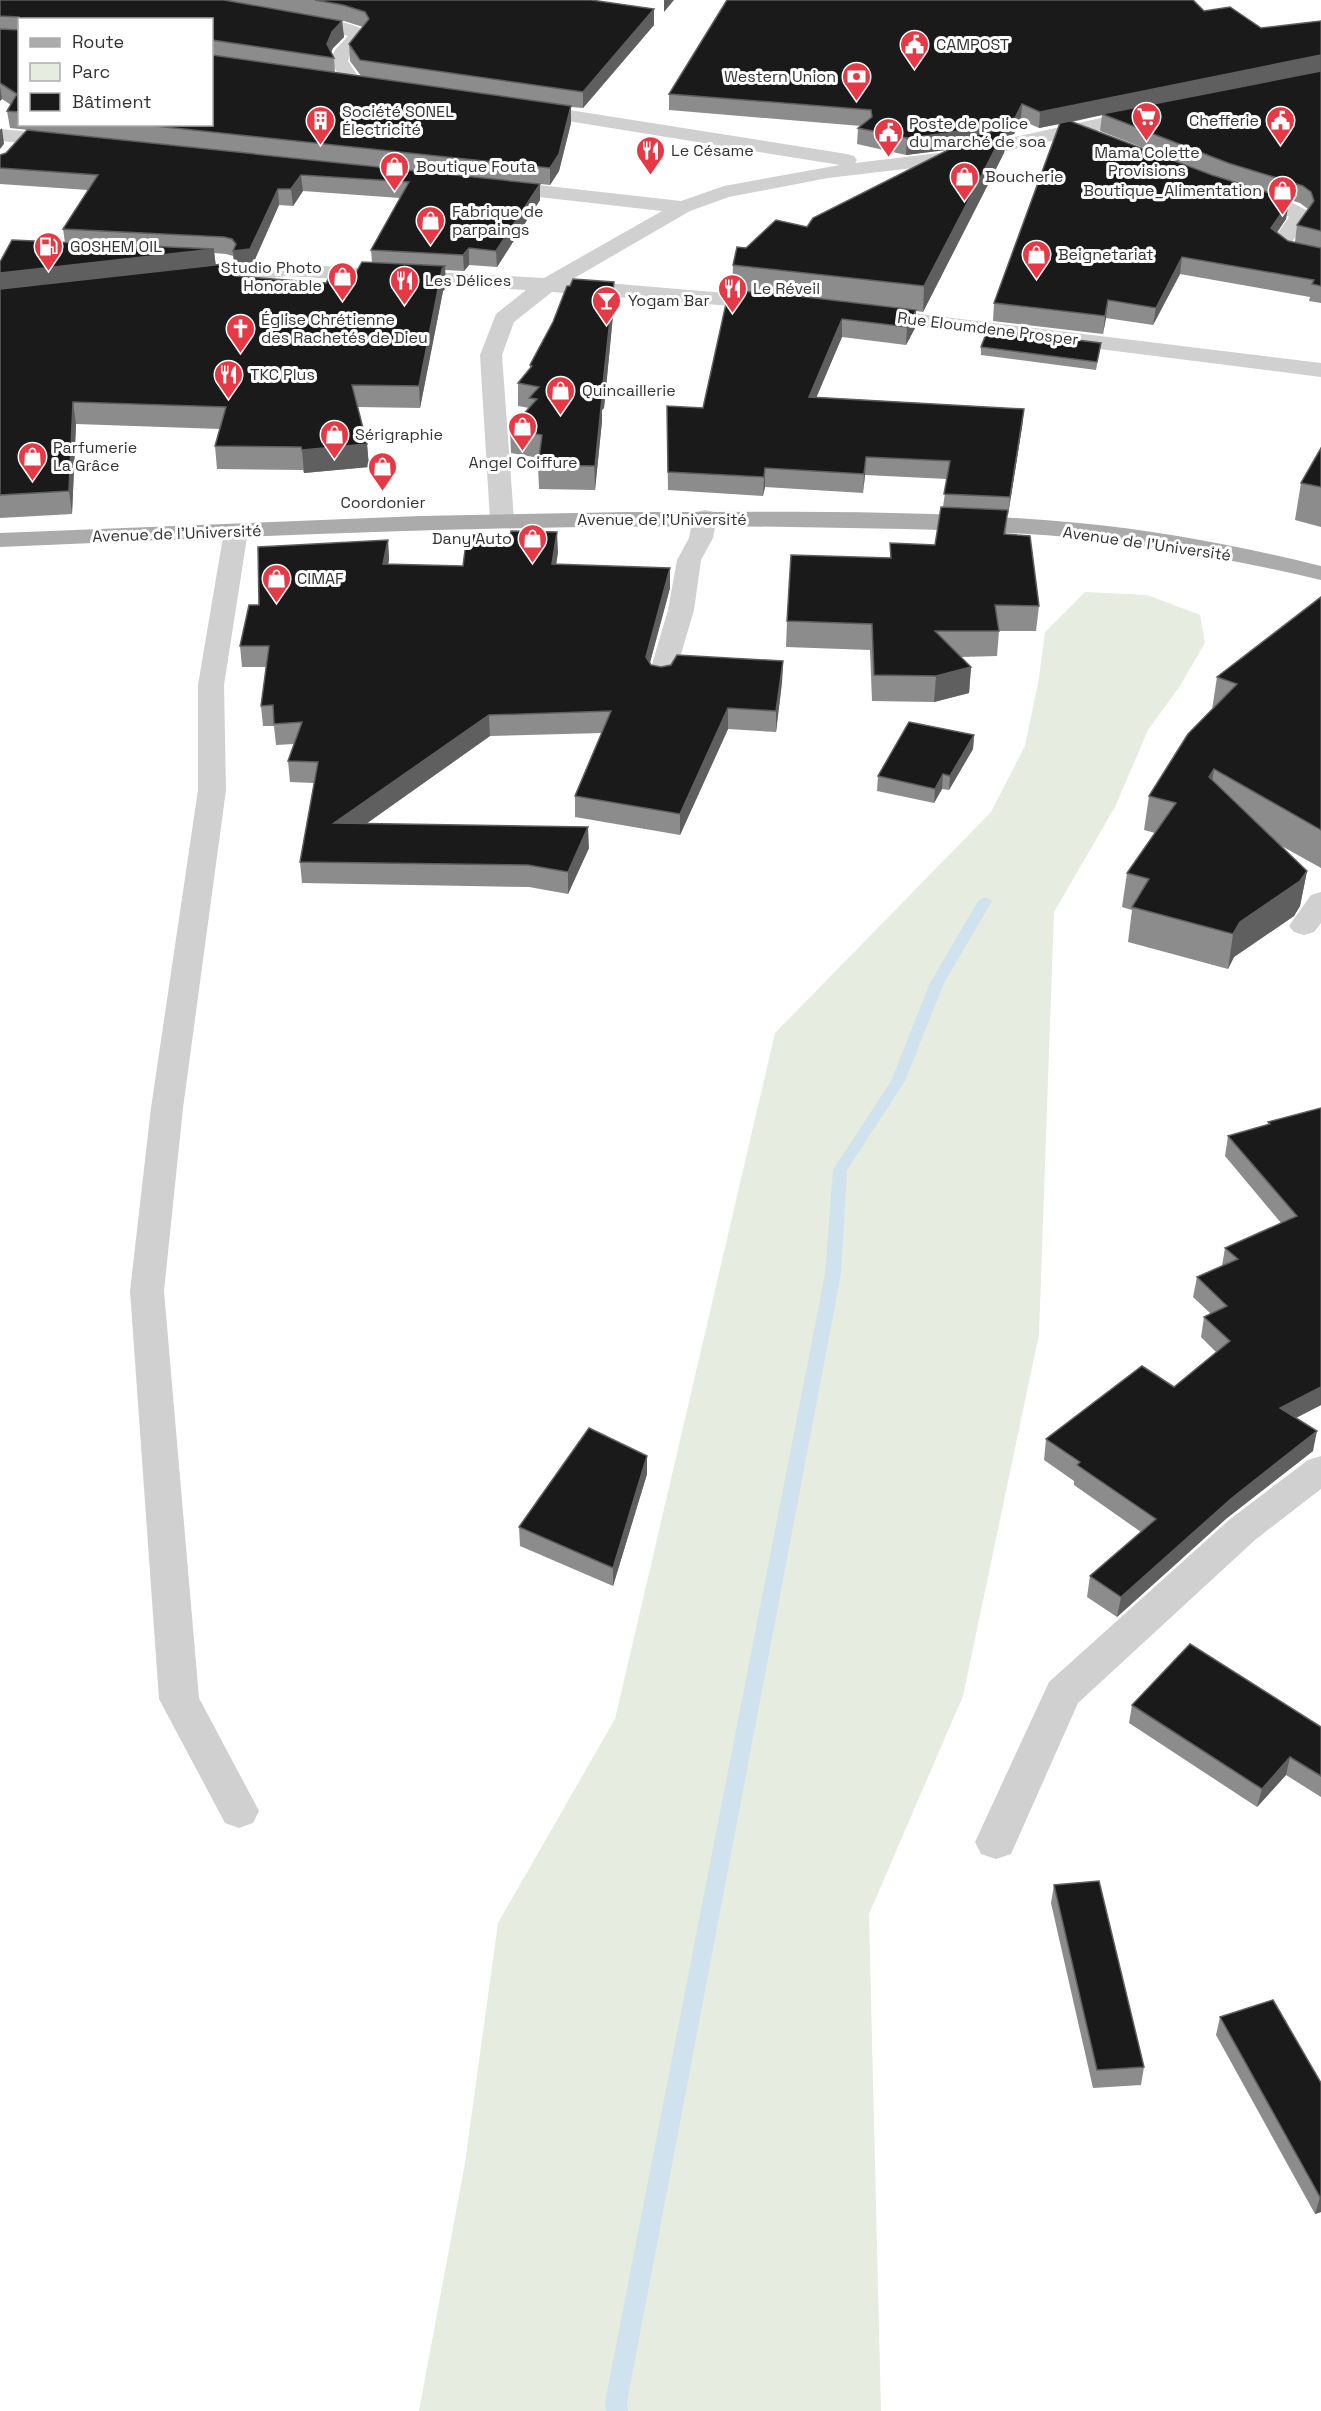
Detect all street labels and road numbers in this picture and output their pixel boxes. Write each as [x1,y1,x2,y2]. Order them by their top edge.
street label: Rue Eloumdene Prosper [896,307,1080,350]
street label: Avenue de l'Université [577,509,747,530]
street label: Avenue de l'Université [92,520,262,547]
street label: Avenue de l'Université [1062,521,1232,566]

